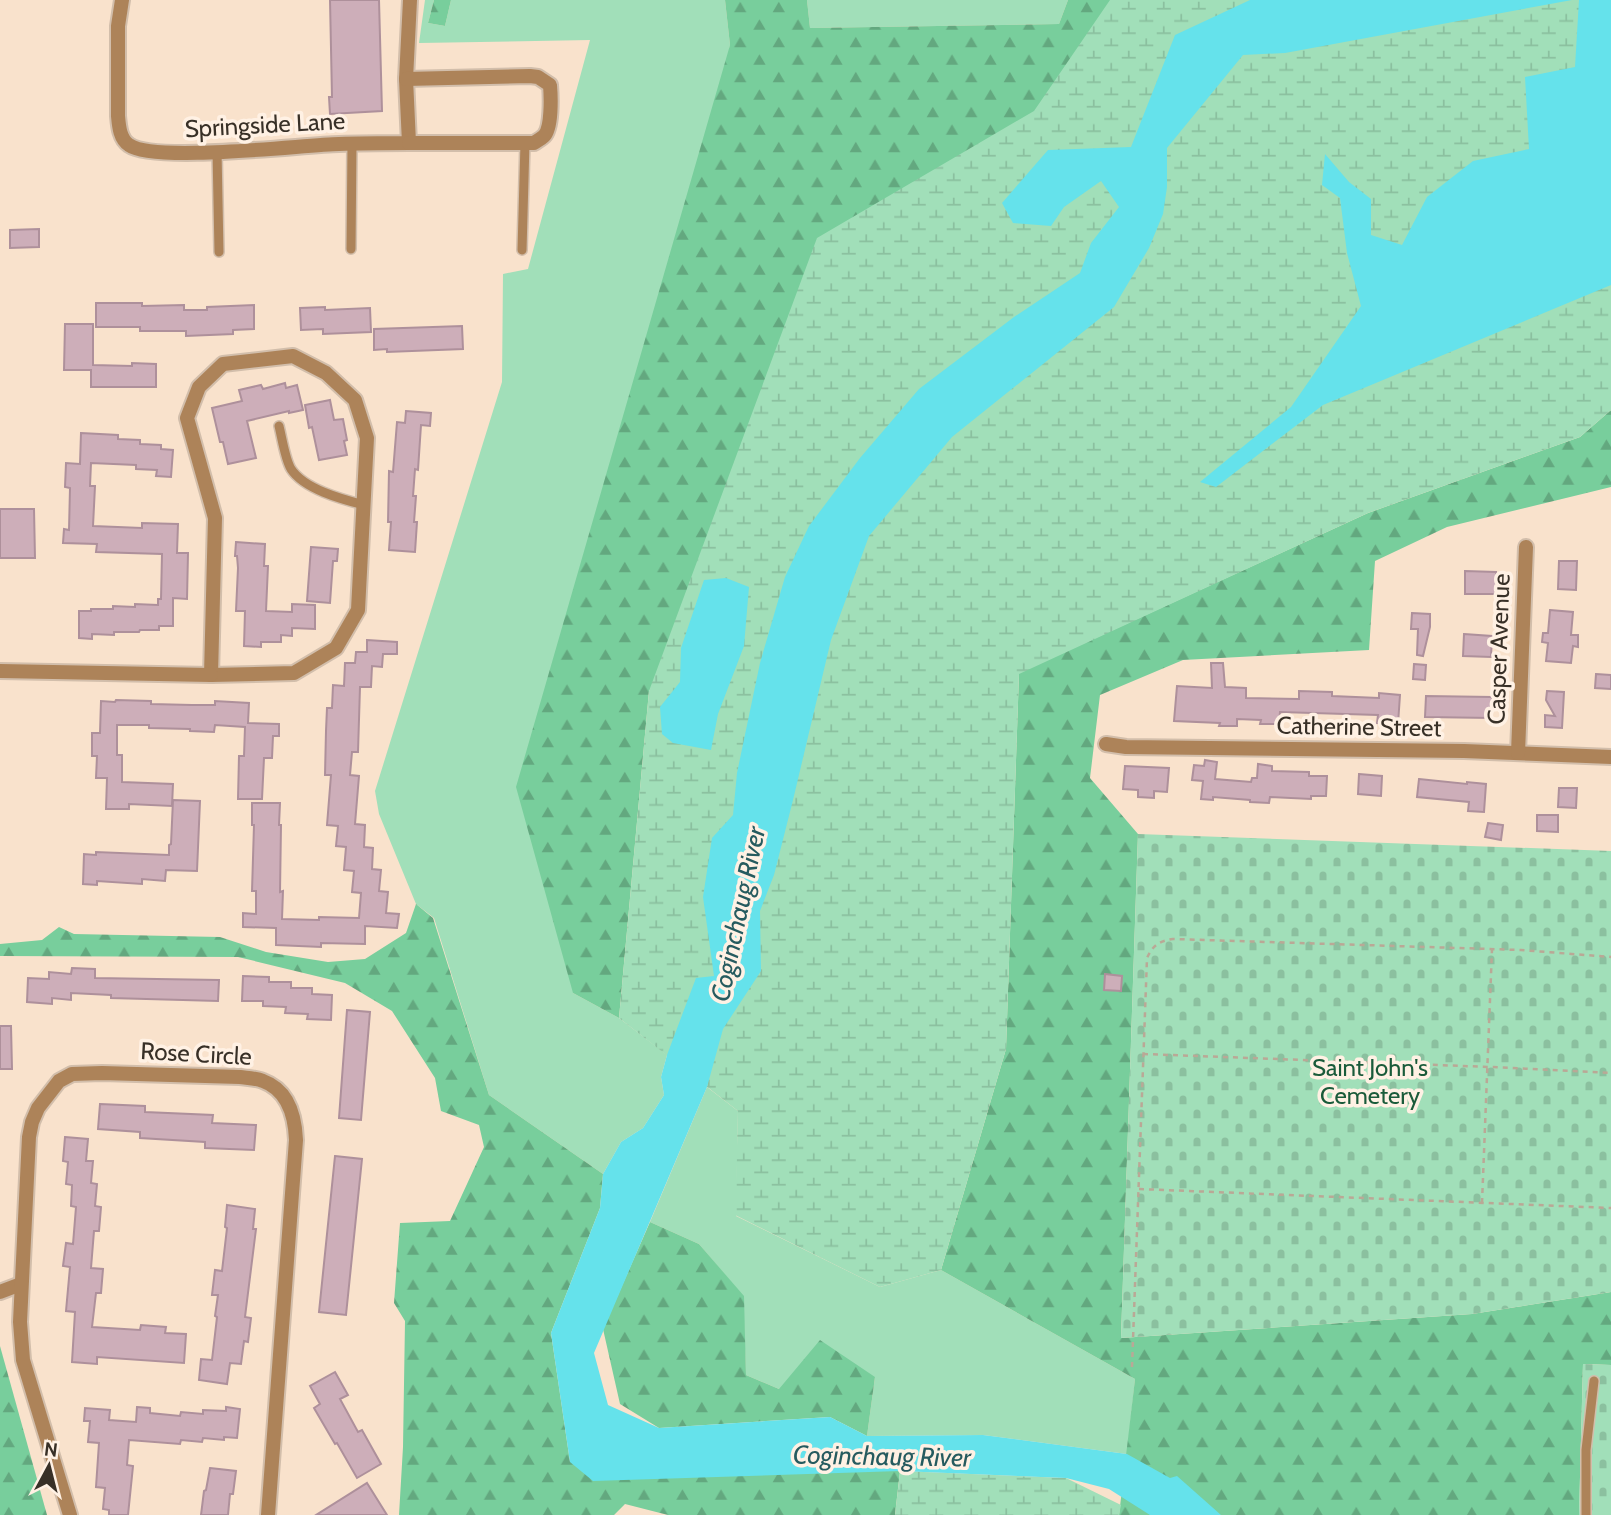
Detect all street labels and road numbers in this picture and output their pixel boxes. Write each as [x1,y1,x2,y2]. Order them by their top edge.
street label: Springside Lane [184,106,346,143]
street label: Casper Avenue [1481,573,1516,725]
street label: Catherine Street [1276,711,1442,742]
street label: Rose Circle [140,1036,252,1071]

